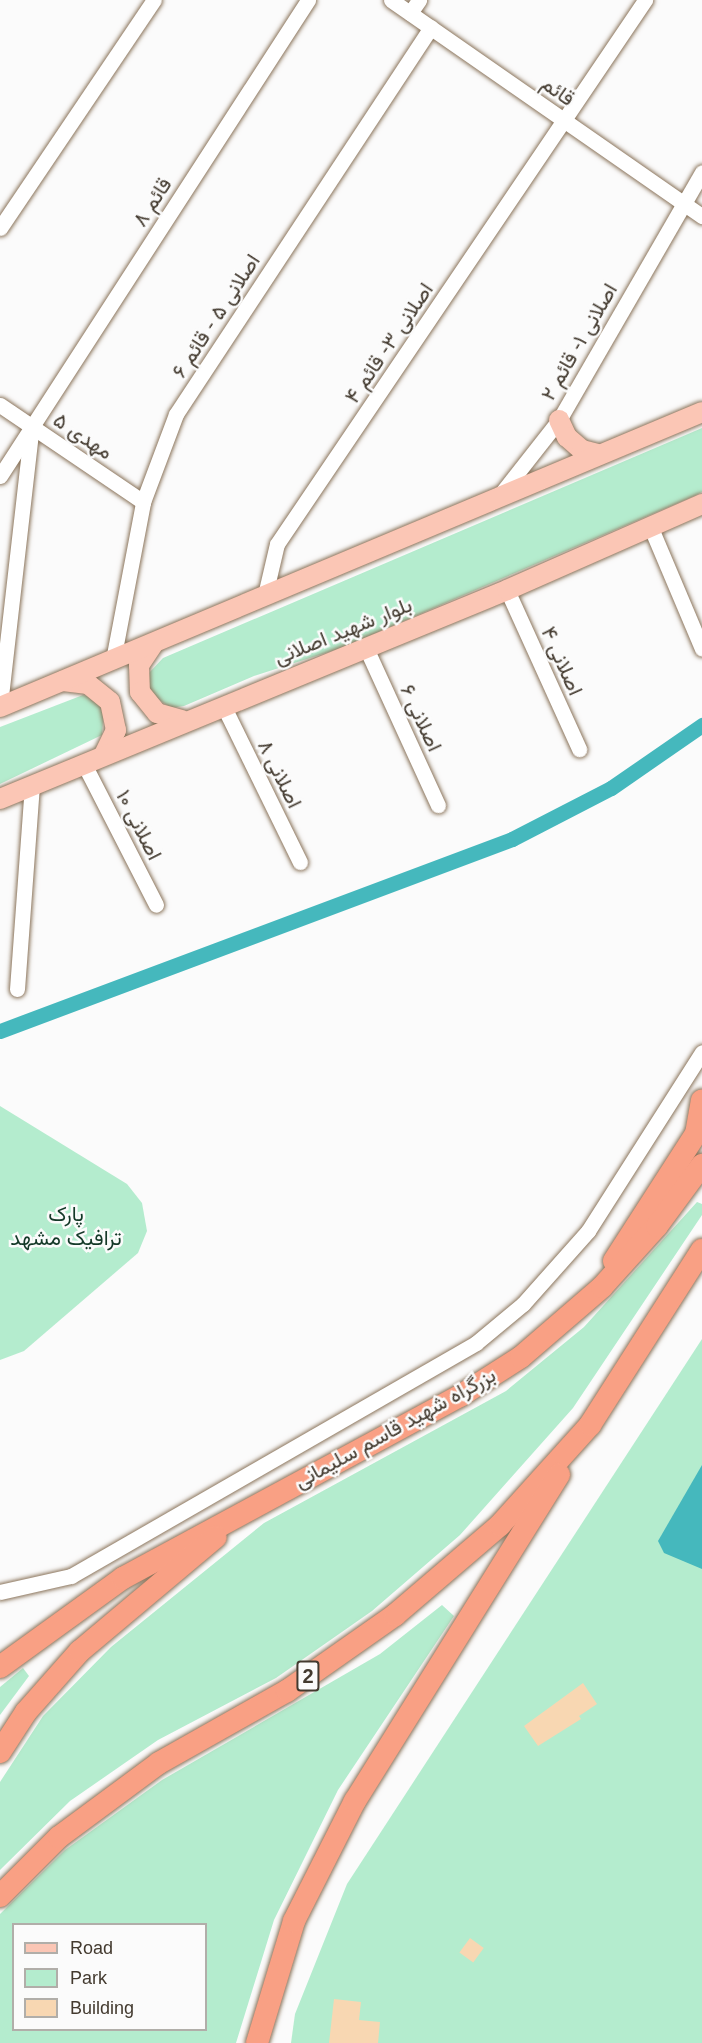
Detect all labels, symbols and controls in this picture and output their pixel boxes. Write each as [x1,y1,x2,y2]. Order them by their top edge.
street label: قائم [537,71,579,111]
street label: قائم ۸ [127,173,177,231]
street label: اصلانی ۵ - قائم ۶ [167,249,265,383]
street label: اصلانی ۳- قائم ۴ [339,278,439,408]
street label: اصلانی ۱- قائم ۲ [535,279,623,405]
street label: مهدی ۵ [49,407,117,465]
street label: بلوار شهید اصلانی [270,592,416,670]
street label: اصلانی ۴ [536,623,588,699]
street label: اصلانی ۶ [395,681,447,755]
street label: اصلانی ۸ [253,736,307,812]
street label: اصلانی ۱۰ [111,786,167,864]
park label: پارک ترافیک مشهد [10,1201,122,1251]
street label: بزرگراه شهید قاسم سلیمانی [290,1362,500,1494]
road number: 2 [296,1659,320,1693]
legend [12,1923,207,2031]
text: Road [70,1938,113,1958]
text: Park [70,1968,107,1988]
text: Building [70,1998,134,2018]

